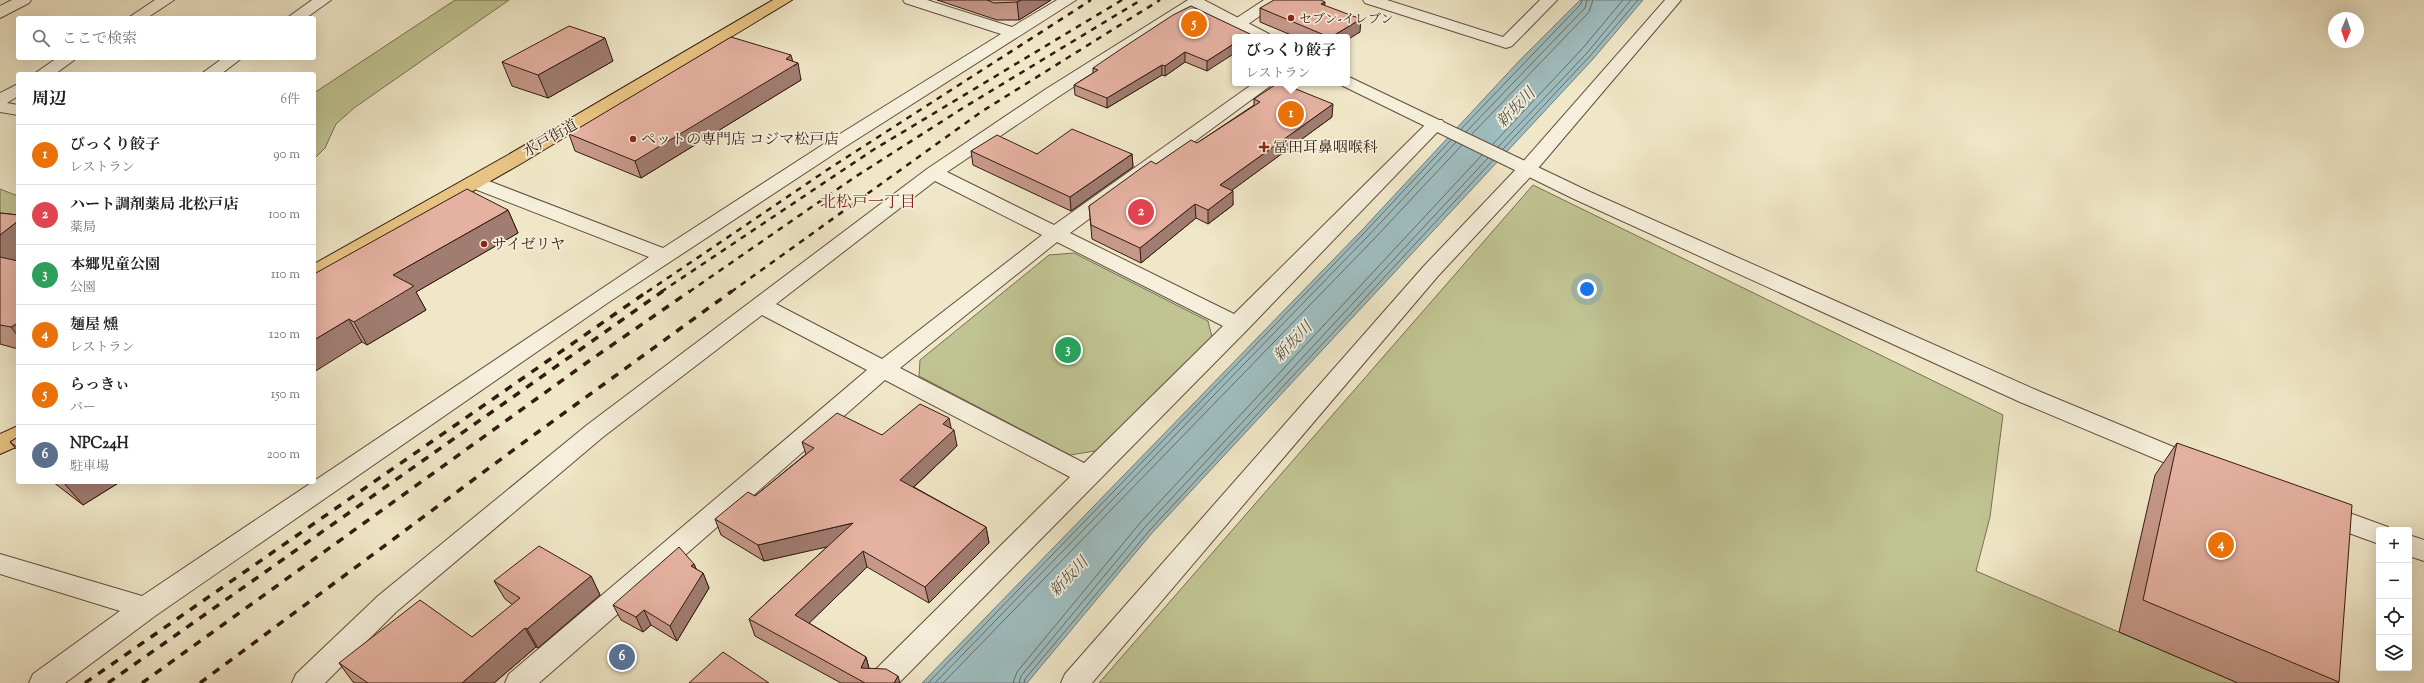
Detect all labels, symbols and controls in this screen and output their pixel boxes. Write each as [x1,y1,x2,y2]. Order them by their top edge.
pin: 5 [1181,9,1207,39]
place label: セブン-イレブン [1299,11,1393,29]
north arrow [2328,12,2364,48]
marker: セブン-イレブン [1286,13,1296,23]
search box [16,16,316,60]
icon: search [30,27,52,49]
text: ここで検索 [62,29,137,50]
popup [1232,34,1350,86]
text: びっくり餃子 [1246,41,1336,62]
text: レストラン [1246,65,1311,83]
water label: 新坂川 [1492,82,1543,134]
text: 周辺 [32,88,66,112]
text: 6件 [281,91,300,109]
pin: 1 [1278,99,1304,129]
street label: 水戸街道 [520,115,582,163]
place label: ペットの専門店 コジマ松戸店 [641,130,839,151]
marker: ペットの専門店 コジマ松戸店 [628,134,638,144]
text: びっくり餃子 [70,135,160,156]
place label: 冨田耳鼻咽喉科 [1273,138,1378,159]
marker: 冨田耳鼻咽喉科 [1258,141,1270,153]
text: 1 [43,146,47,164]
text: 90 m [273,146,300,164]
text: レストラン [70,159,135,177]
district label: 北松戸一丁目 [820,192,916,215]
text: ハート調剤薬局 北松戸店 [70,195,238,216]
pin: 2 [1128,197,1154,227]
text: 2 [42,206,48,224]
text: 100 m [268,206,300,224]
text: 薬局 [70,219,96,237]
place label: サイゼリヤ [492,235,565,256]
marker: サイゼリヤ [479,239,489,249]
text: 本郷児童公園 [70,255,160,276]
text: 3 [42,266,48,284]
text: 110 m [271,266,300,284]
text: 公園 [70,279,96,297]
your location [1577,279,1597,299]
text: 麺屋 燻 [70,315,118,336]
water label: 新坂川 [1269,316,1320,368]
text: 4 [42,326,48,344]
text: 120 m [269,326,300,344]
pin: 3 [1055,335,1081,365]
text: レストラン [70,339,135,357]
text: らっきぃ [70,375,130,396]
text: 5 [43,386,47,404]
text: 150 m [271,386,300,404]
text: バー [70,399,96,417]
text: NPC24H [70,434,129,455]
text: 6 [42,446,48,464]
text: 200 m [267,446,300,464]
text: 駐車場 [70,458,109,476]
map controls [2376,527,2412,671]
button: + [2376,527,2412,563]
pin: 4 [2208,530,2234,560]
water label: 新坂川 [1045,551,1096,603]
button: − [2376,563,2412,599]
button: locate [2376,599,2412,635]
button: layers [2376,635,2412,671]
pin: 6 [609,642,635,672]

